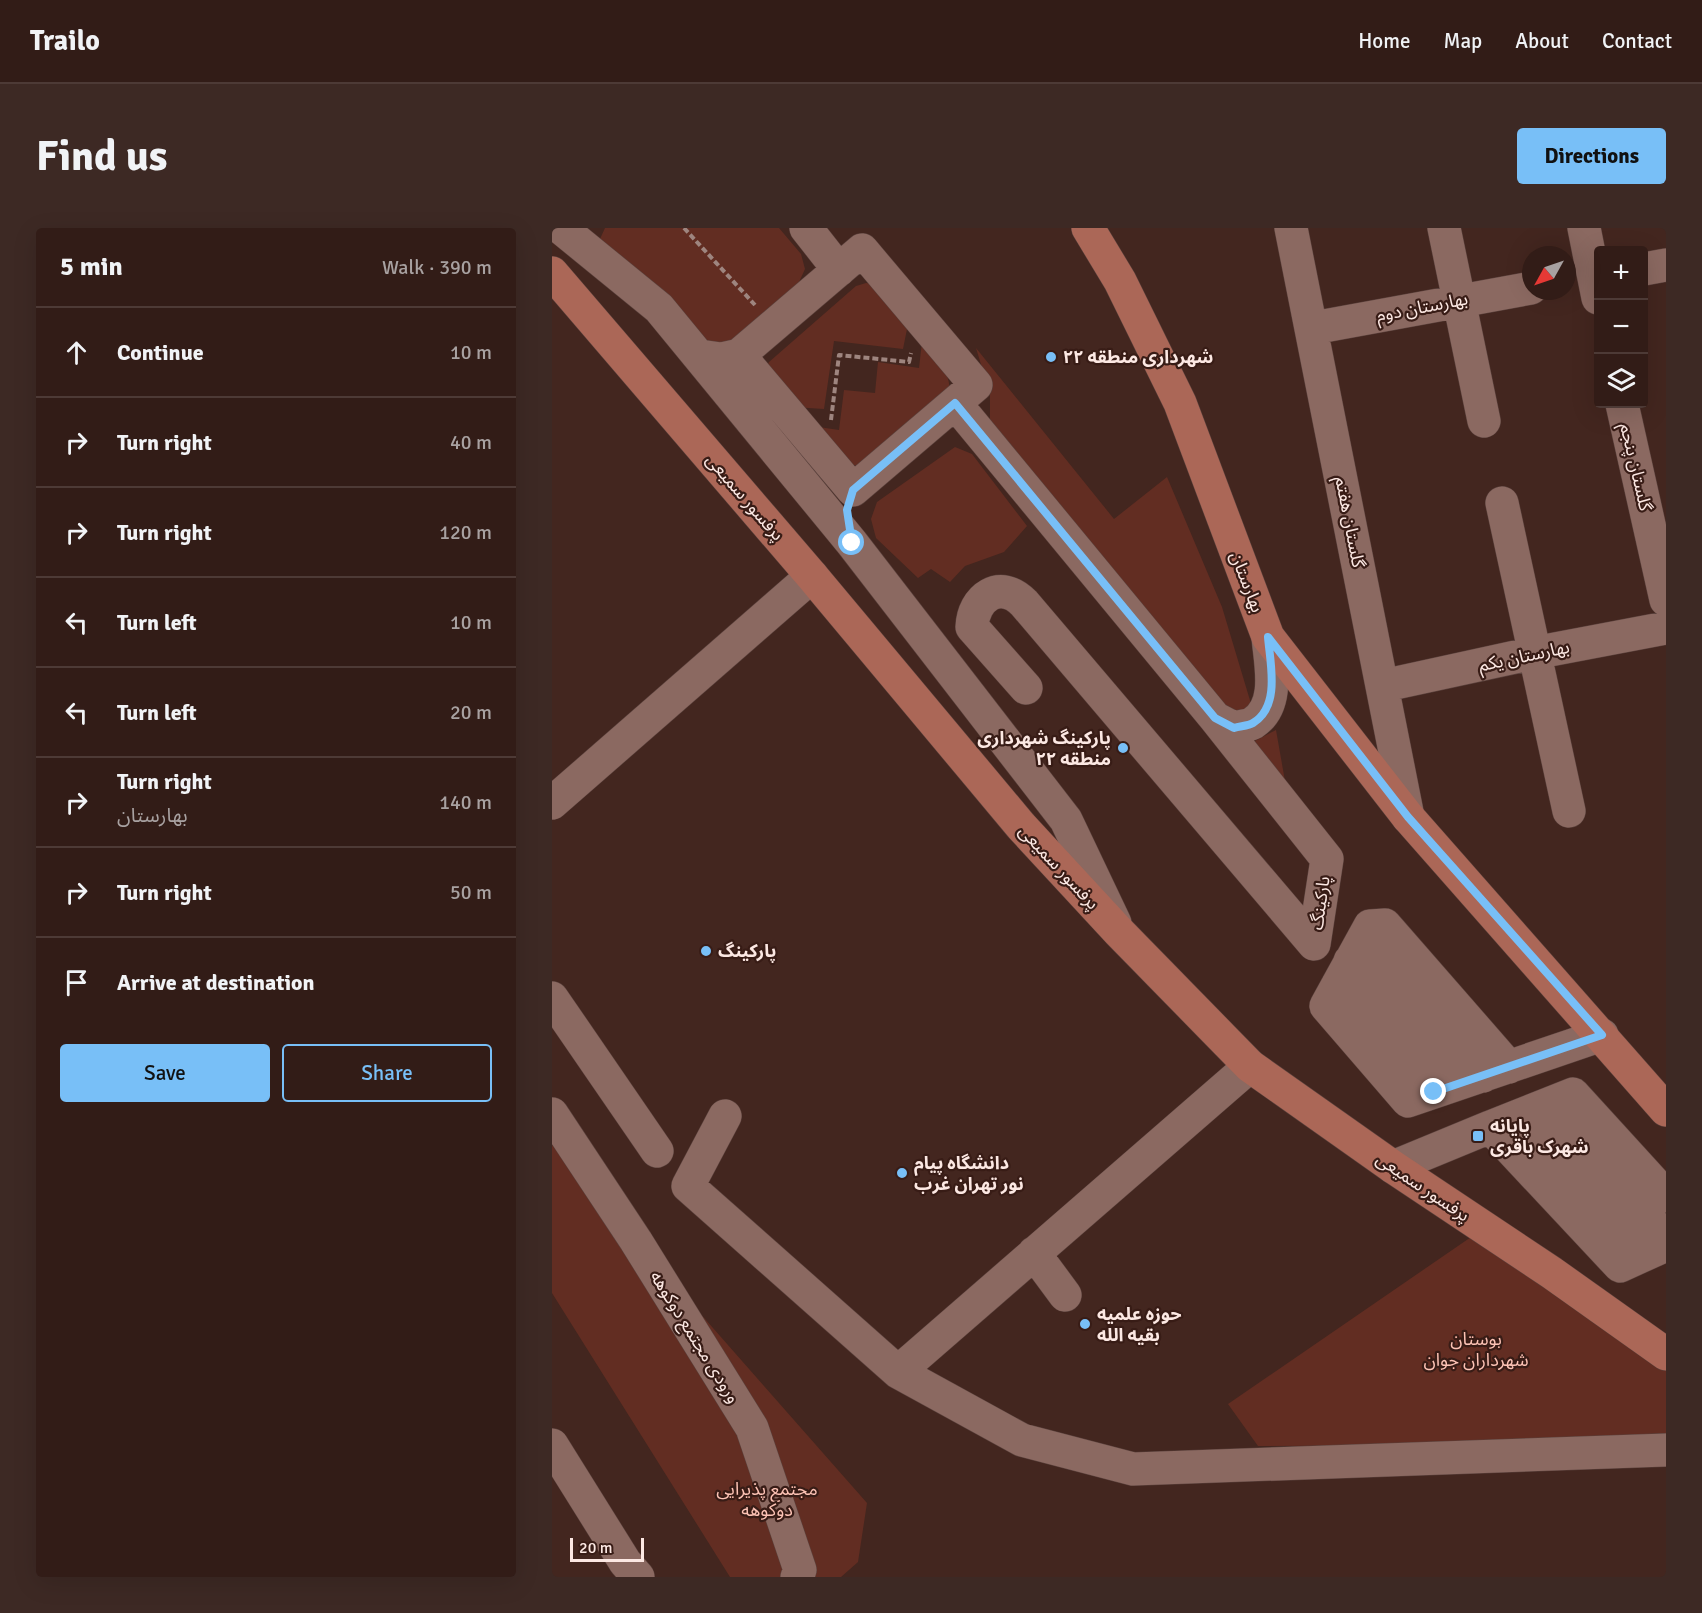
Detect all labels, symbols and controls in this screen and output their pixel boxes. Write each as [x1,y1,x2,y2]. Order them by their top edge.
text: Trailo [30,24,100,58]
text: Home [1358,28,1411,54]
text: Map [1444,28,1482,54]
text: About [1515,28,1569,54]
text: Contact [1602,28,1672,54]
button: Directions [1517,128,1666,184]
text: Find us [36,131,167,182]
north arrow [1522,246,1576,300]
map controls [1594,246,1648,408]
button: + [1594,246,1648,300]
text: 5 min [60,251,123,283]
text: Walk · 390 m [382,255,492,280]
street label: بهارستان دوم [1374,287,1470,330]
button: − [1594,300,1648,354]
icon: ahead [60,336,93,369]
text: Continue [117,339,204,366]
text: 10 m [450,340,492,365]
place label: شهرداری منطقه ۲۲ [1063,346,1213,368]
marker: شهرداری منطقه ۲۲ [1044,350,1058,364]
button: layers [1594,354,1648,408]
street label: گلستان پنجم [1613,421,1657,514]
icon: right [60,426,93,459]
text: Turn right [117,429,212,456]
text: 40 m [450,430,492,455]
street label: پرفسور سمیعی [701,449,789,545]
street label: گلستان هفتم [1328,475,1370,570]
icon: right [60,516,93,549]
text: Turn right [117,519,212,546]
text: 120 m [439,520,492,545]
route start [838,529,864,555]
street label: بهارستان [1225,548,1269,616]
icon: left [60,606,93,639]
text: Turn left [117,609,197,636]
text: 10 m [450,610,492,635]
street label: بهارستان یکم [1477,636,1572,678]
icon: left [60,696,93,729]
text: Turn left [117,699,197,726]
text: 20 m [450,700,492,725]
place label: پارکینگ شهرداری منطقه ۲۲ [977,727,1111,770]
marker: پارکینگ شهرداری منطقه ۲۲ [1116,741,1130,755]
text: Turn right [117,768,212,795]
icon: right [60,786,93,819]
text: 140 m [439,790,492,815]
text: بهارستان [117,803,188,828]
street label: پرفسور سمیعی [1014,820,1104,914]
street label: پارکینگ [1305,875,1335,931]
icon: right [60,876,93,909]
text: Turn right [117,879,212,906]
text: 50 m [450,880,492,905]
place label: پارکینگ [718,940,776,963]
marker: پارکینگ [699,944,713,958]
icon: arrive [60,966,93,999]
text: Arrive at destination [117,969,314,996]
button: Save [60,1044,270,1102]
button: Share [282,1044,492,1102]
route end [1420,1078,1446,1104]
place label: پایانه شهرک باقری [1490,1115,1588,1158]
marker: پایانه شهرک باقری [1471,1129,1485,1143]
street label: پرفسور سمیعی [1372,1148,1474,1227]
place label: دانشگاه پیام نور تهران غرب [914,1152,1024,1195]
marker: دانشگاه پیام نور تهران غرب [895,1166,909,1180]
street label: ورودی مجتمع دوکوهه [643,1267,745,1409]
place label: حوزه علمیه بقیه الله [1097,1303,1182,1346]
marker: حوزه علمیه بقیه الله [1078,1317,1092,1331]
park label: بوستان شهرداران جوان [1423,1328,1529,1371]
park label: مجتمع پذیرایی دوکوهه [716,1478,818,1521]
scale bar [570,1535,644,1562]
text: 20 m [579,1538,613,1558]

